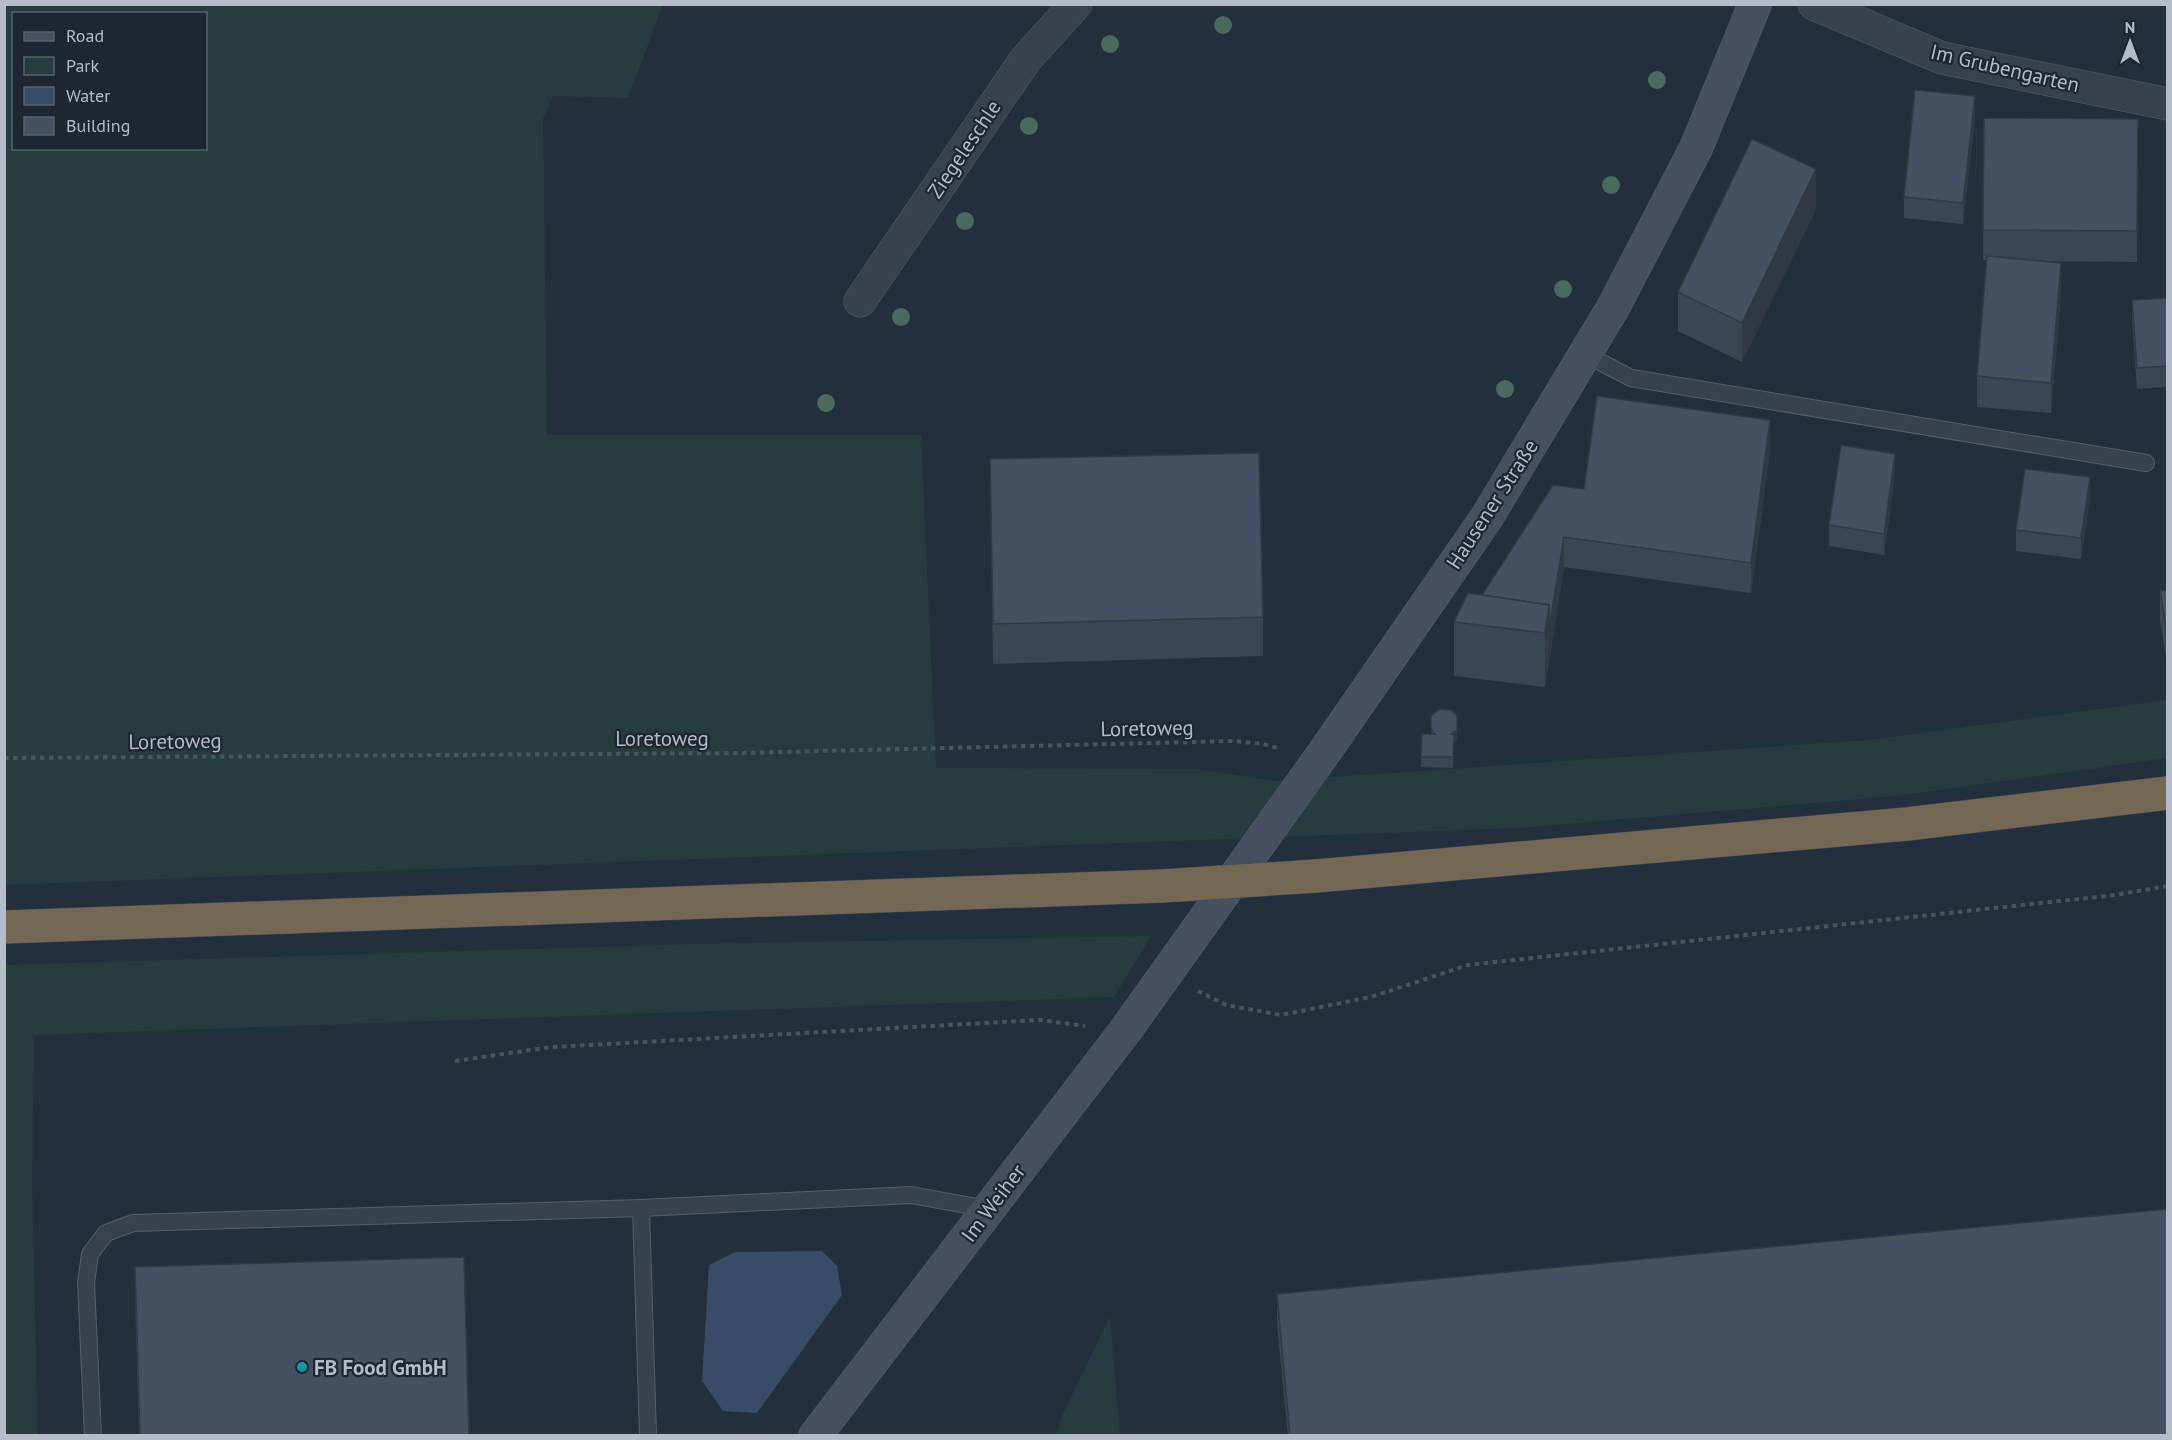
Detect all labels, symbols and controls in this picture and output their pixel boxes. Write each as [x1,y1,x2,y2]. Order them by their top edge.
legend [12,12,207,150]
north arrow [2100,12,2160,72]
text: N [2125,17,2135,37]
text: Road [66,24,104,47]
street label: Im Grubengarten [1928,38,2082,98]
text: Park [66,54,99,77]
text: Water [66,84,110,107]
street label: Ziegeleschle [921,95,1007,203]
text: Building [66,114,130,137]
street label: Hausener Straße [1440,434,1544,574]
street label: Loretoweg [1100,714,1194,742]
street label: Loretoweg [615,725,709,752]
street label: Loretoweg [128,727,222,755]
street label: Im Weiher [955,1159,1031,1247]
place label: FB Food GmbH [314,1354,447,1381]
marker: FB Food GmbH [295,1360,309,1374]

